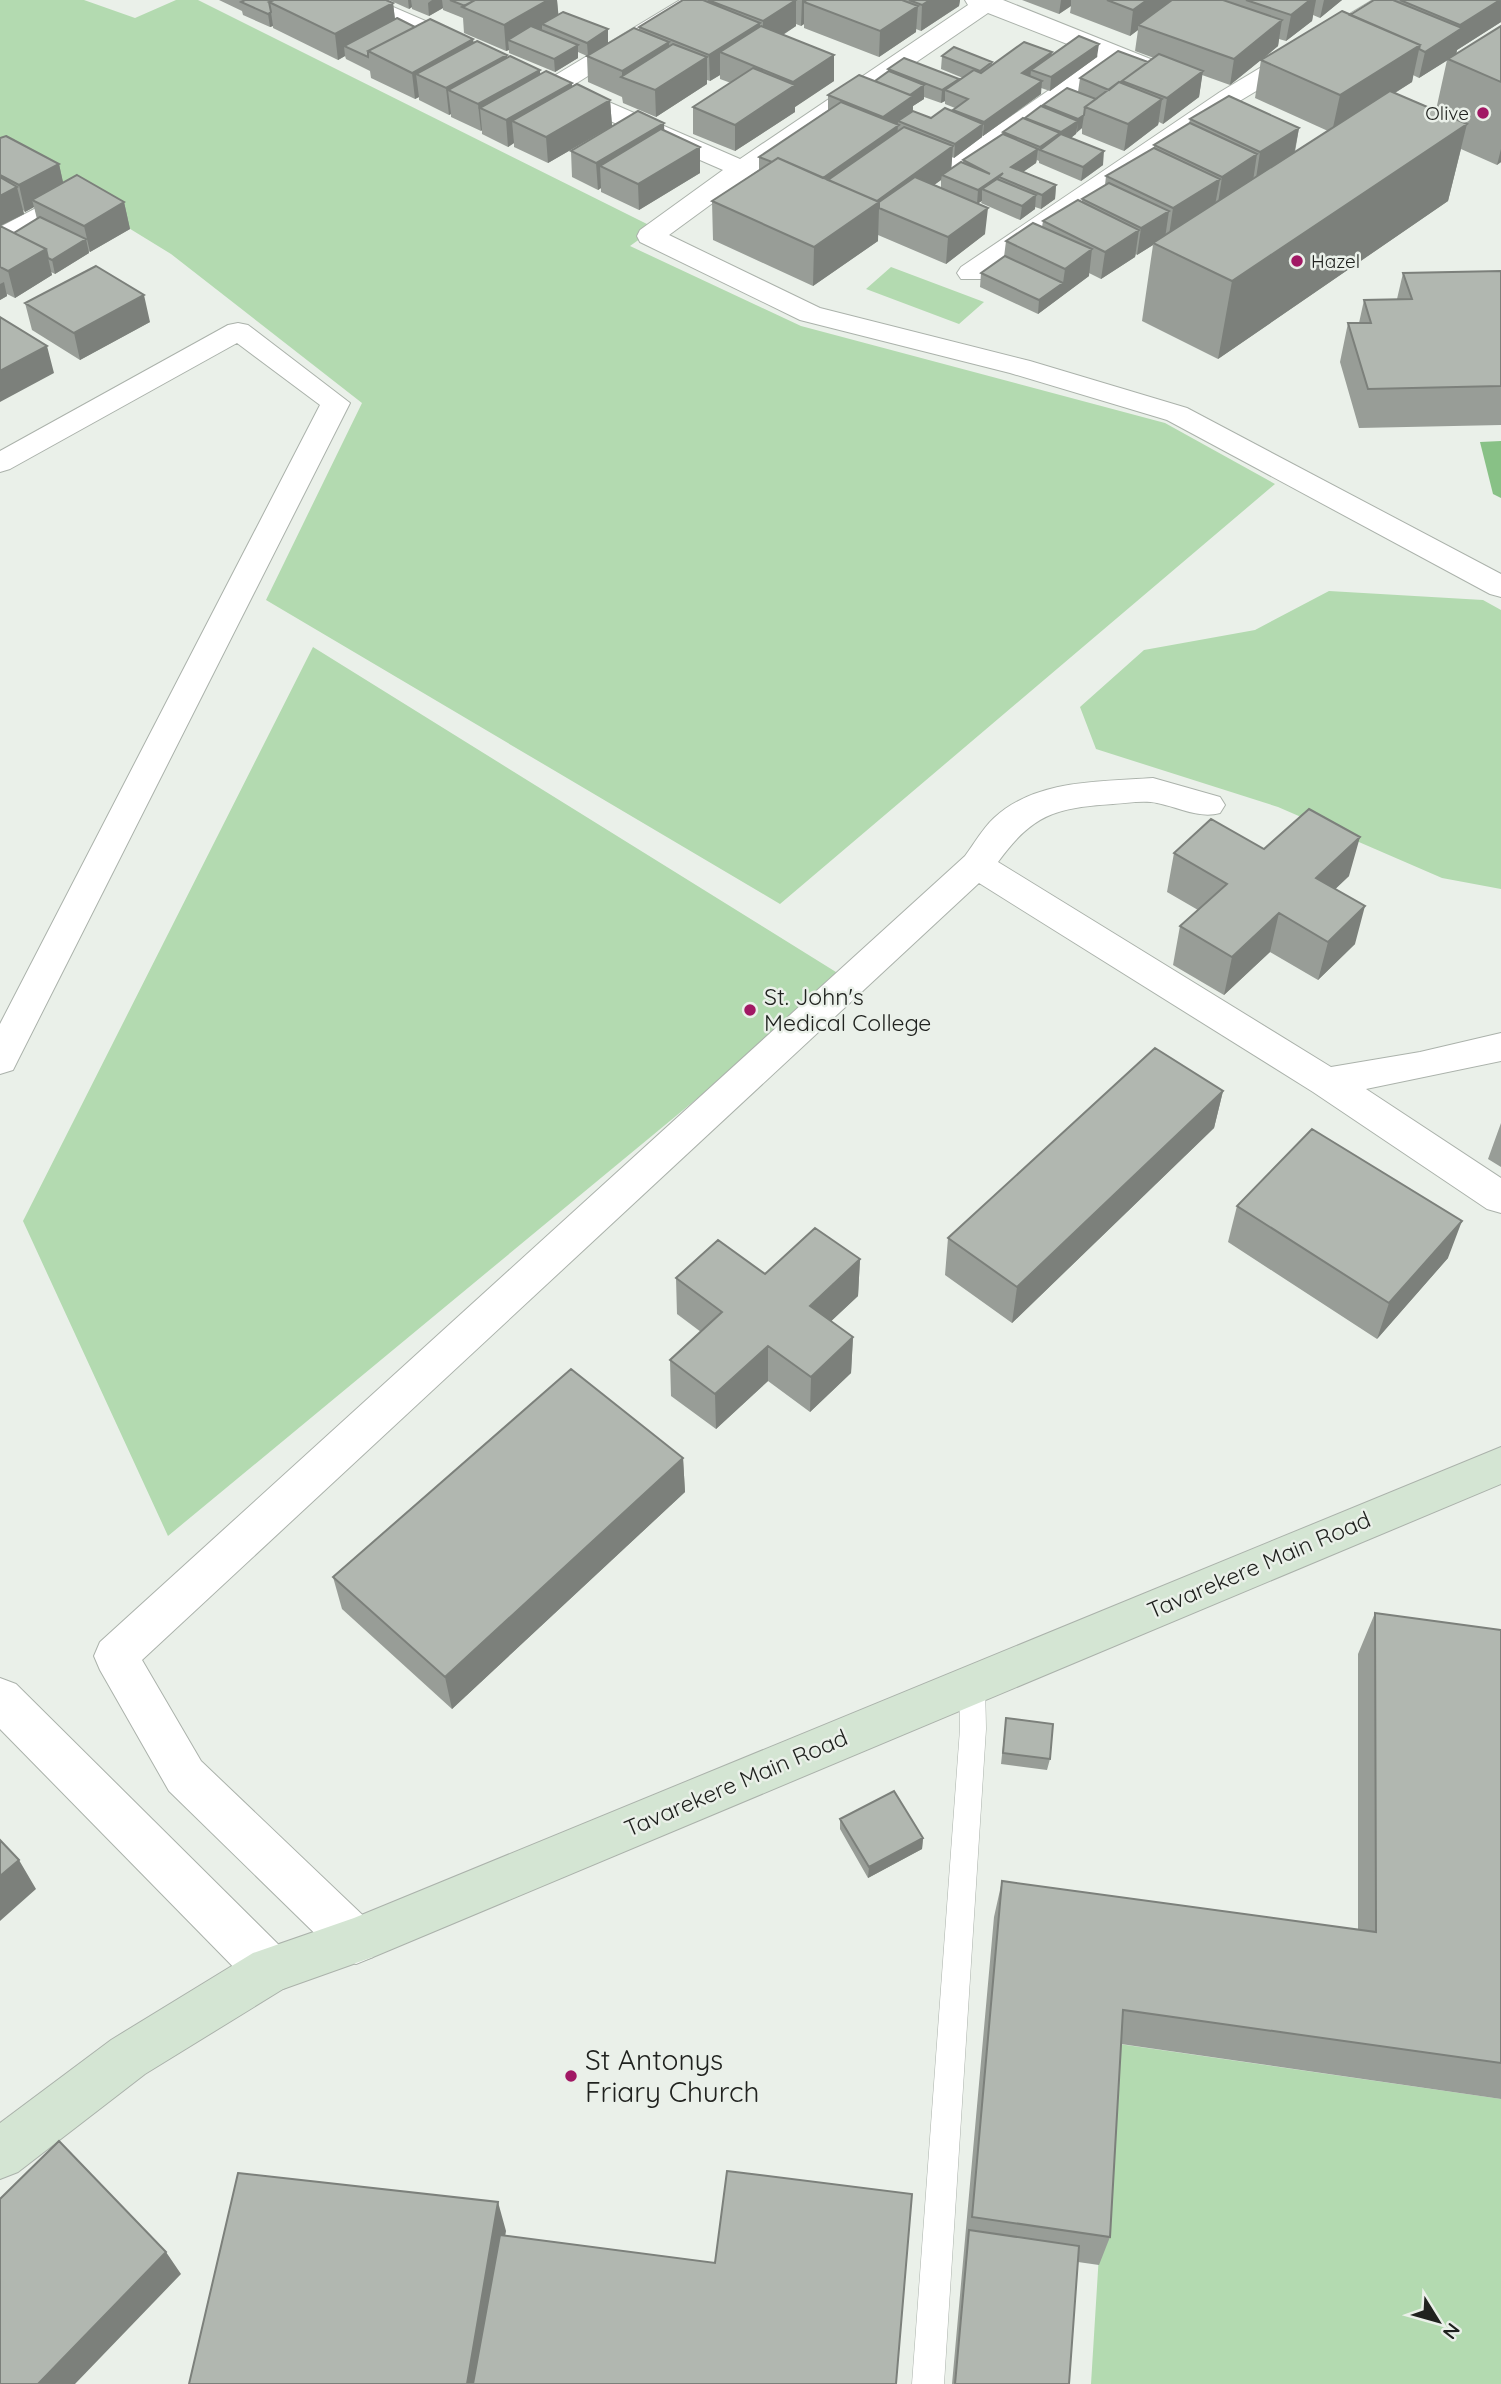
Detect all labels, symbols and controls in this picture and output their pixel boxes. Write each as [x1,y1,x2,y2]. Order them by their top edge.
place label: Olive [1425,101,1469,125]
marker: Olive [1475,105,1491,121]
place label: Hazel [1311,249,1360,273]
marker: Hazel [1289,253,1305,269]
place label: St. John's Medical College [764,982,931,1037]
marker: St. John's Medical College [742,1002,758,1018]
street label: Tavarekere Main Road [1143,1504,1375,1625]
street label: Tavarekere Main Road [620,1722,852,1843]
place label: St Antonys Friary Church [585,2042,759,2109]
marker: St Antonys Friary Church [563,2068,579,2084]
north arrow [1403,2286,1473,2356]
text: N [1438,2318,1465,2344]

